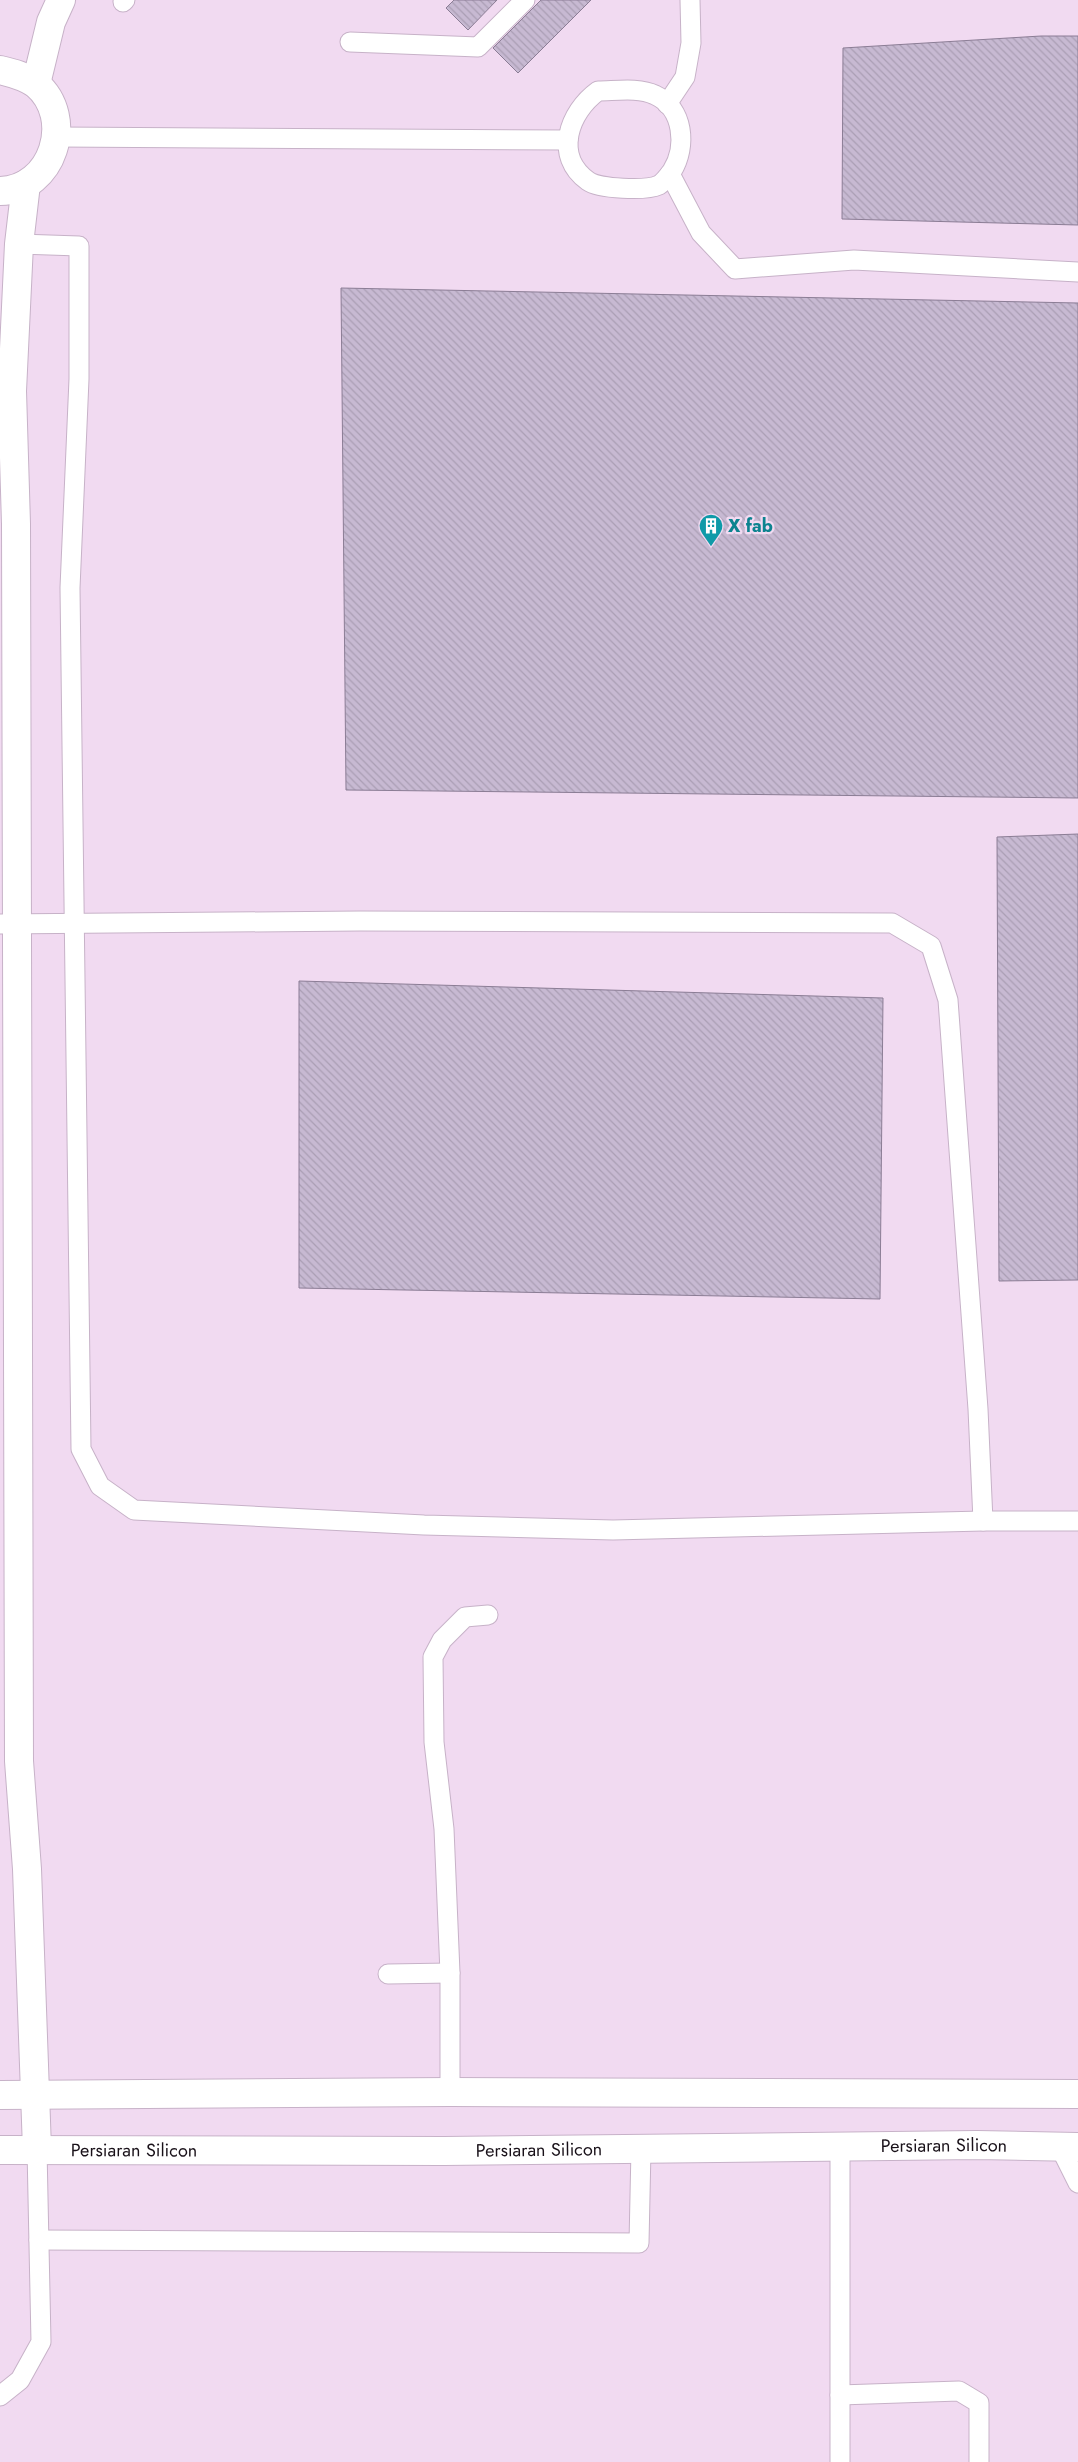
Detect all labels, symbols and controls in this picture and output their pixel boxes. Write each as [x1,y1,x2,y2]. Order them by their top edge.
building icon: X fab [698,513,724,547]
place label: X fab [728,513,773,539]
street label: Persiaran Silicon [881,2132,1007,2159]
street label: Persiaran Silicon [476,2136,602,2164]
street label: Persiaran Silicon [71,2137,197,2163]

